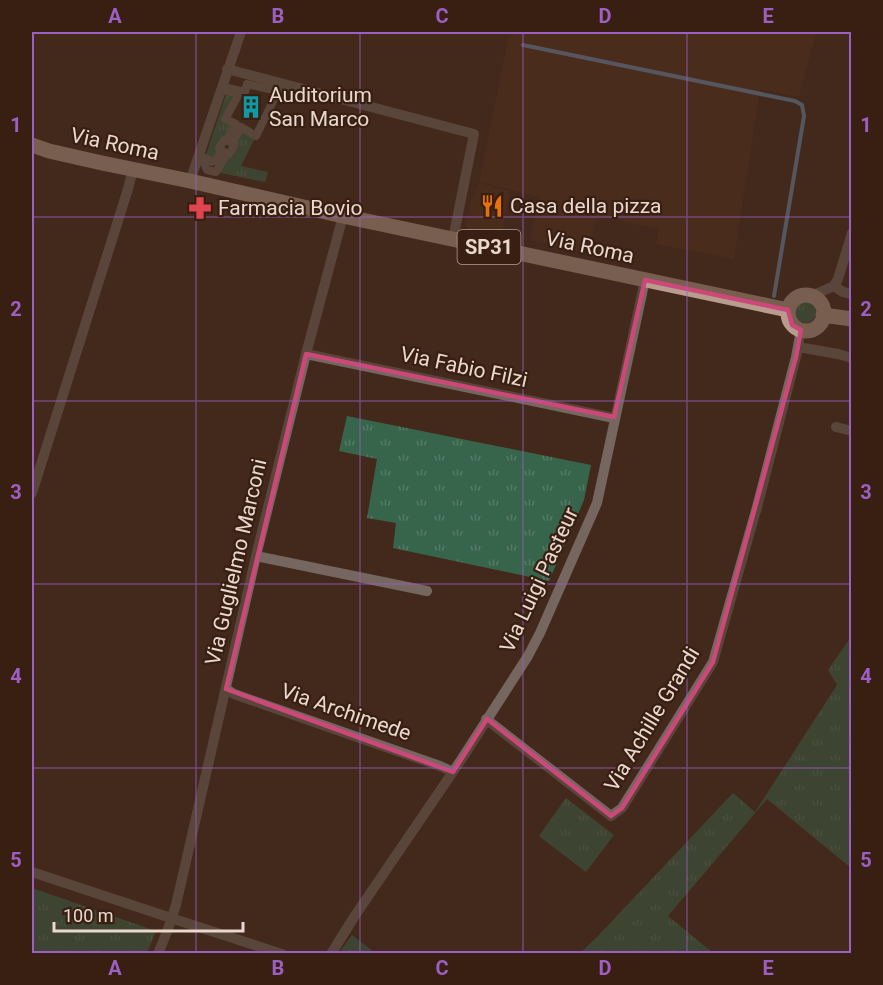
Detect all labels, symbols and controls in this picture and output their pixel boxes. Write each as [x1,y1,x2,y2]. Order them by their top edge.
text: A [108,4,122,28]
text: B [272,4,284,28]
text: C [435,4,449,28]
text: D [599,4,612,28]
text: E [762,4,774,28]
place label: Auditorium San Marco [269,83,372,131]
building icon: Auditorium San Marco [238,94,264,120]
text: 1 [10,113,22,137]
text: 1 [860,113,872,137]
street label: Via Roma [69,123,161,165]
restaurant icon: Casa della pizza [479,193,505,219]
place label: Casa della pizza [510,194,662,218]
pharmacy icon: Farmacia Bovio [187,195,213,221]
place label: Farmacia Bovio [218,196,363,220]
street label: Via Roma [544,226,636,268]
road number: SP31 [458,230,520,264]
text: 2 [10,297,22,321]
text: 2 [860,297,872,321]
street label: Via Fabio Filzi [398,342,530,392]
street label: Via Guglielmo Marconi [201,456,271,668]
text: 3 [10,480,22,504]
text: 3 [860,480,872,504]
street label: Via Luigi Pasteur [495,504,583,656]
street label: Via Achille Grandi [599,643,705,795]
text: 4 [10,664,22,688]
text: 4 [860,664,872,688]
street label: Via Archimede [278,679,414,745]
text: 5 [10,848,22,872]
text: 5 [860,848,872,872]
scale bar [54,895,243,933]
text: 100 m [63,905,114,926]
text: A [108,956,122,980]
text: B [272,956,284,980]
text: C [435,956,449,980]
text: D [599,956,612,980]
text: E [762,956,774,980]

